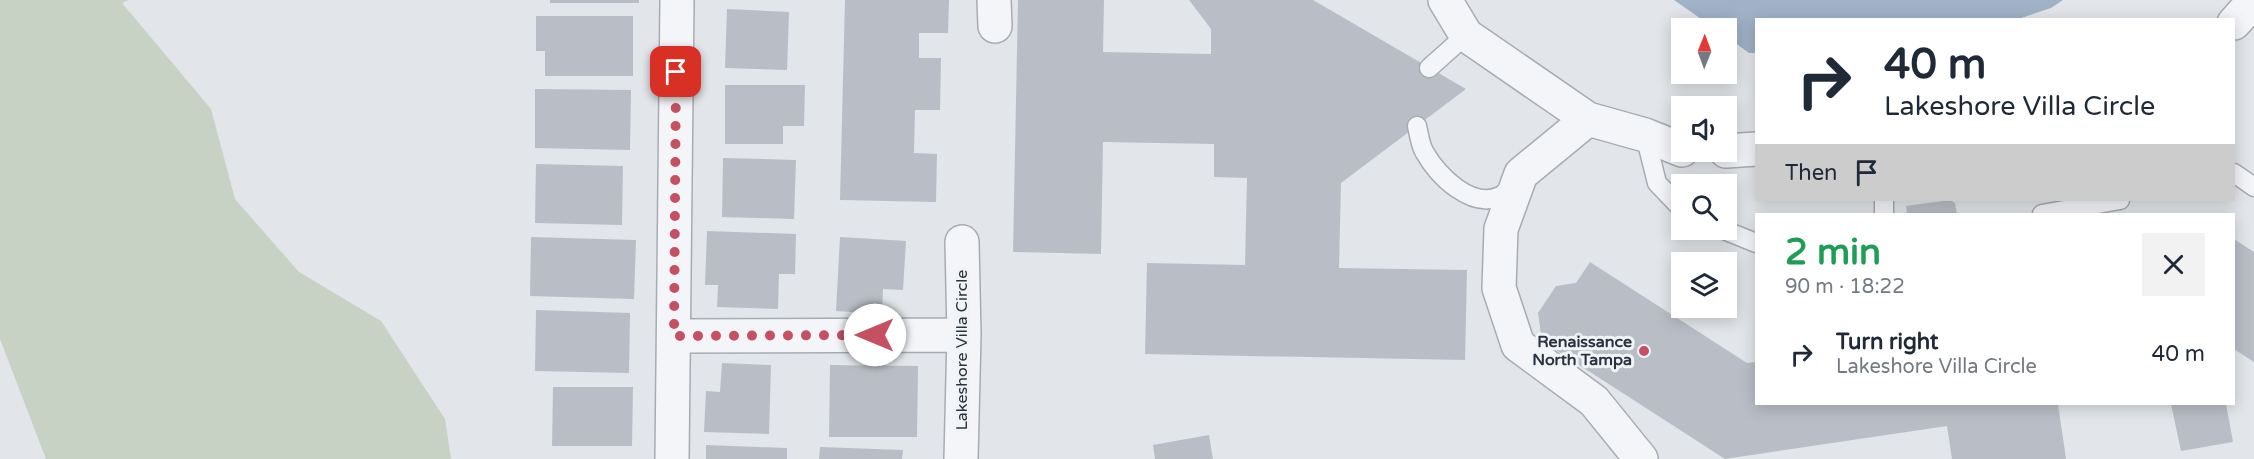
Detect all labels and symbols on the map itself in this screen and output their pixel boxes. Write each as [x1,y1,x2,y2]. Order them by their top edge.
north arrow [1671,18,1737,84]
pin [650,46,701,97]
street label: Lakeshore Villa Circle [952,270,972,430]
position arrow [843,303,907,367]
place label: Renaissance North Tampa [1532,332,1632,370]
marker: Renaissance North Tampa [1637,344,1651,358]

